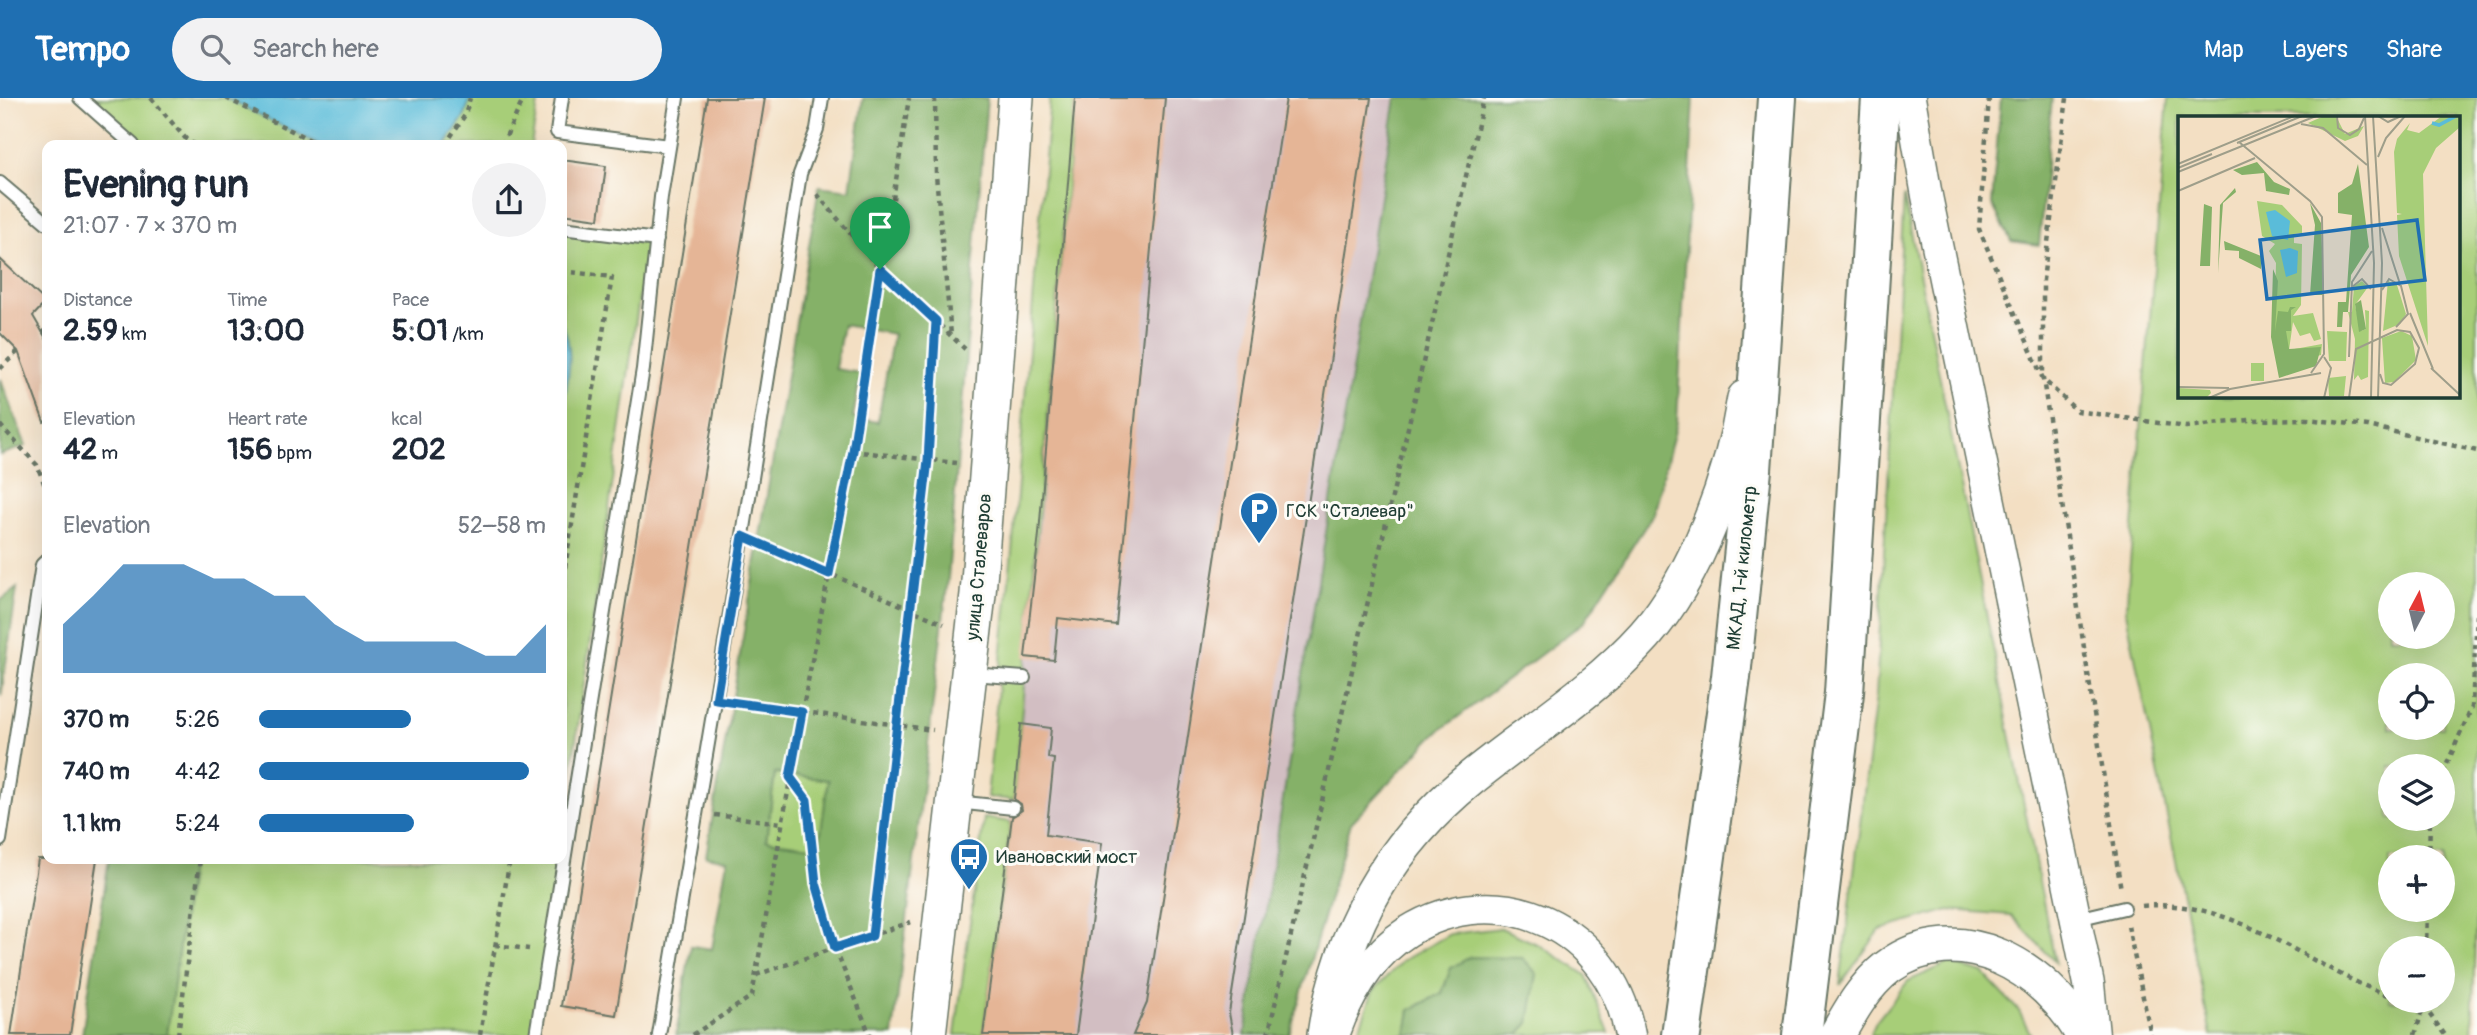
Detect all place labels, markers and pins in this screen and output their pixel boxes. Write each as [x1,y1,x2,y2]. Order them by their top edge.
pin [850,197,910,269]
parking icon: ГСК "Сталевар" [1238,490,1280,545]
place label: ГСК "Сталевар" [1286,499,1414,523]
bus stop icon: Ивановский мост [948,836,990,891]
place label: Ивановский мост [996,845,1138,869]

